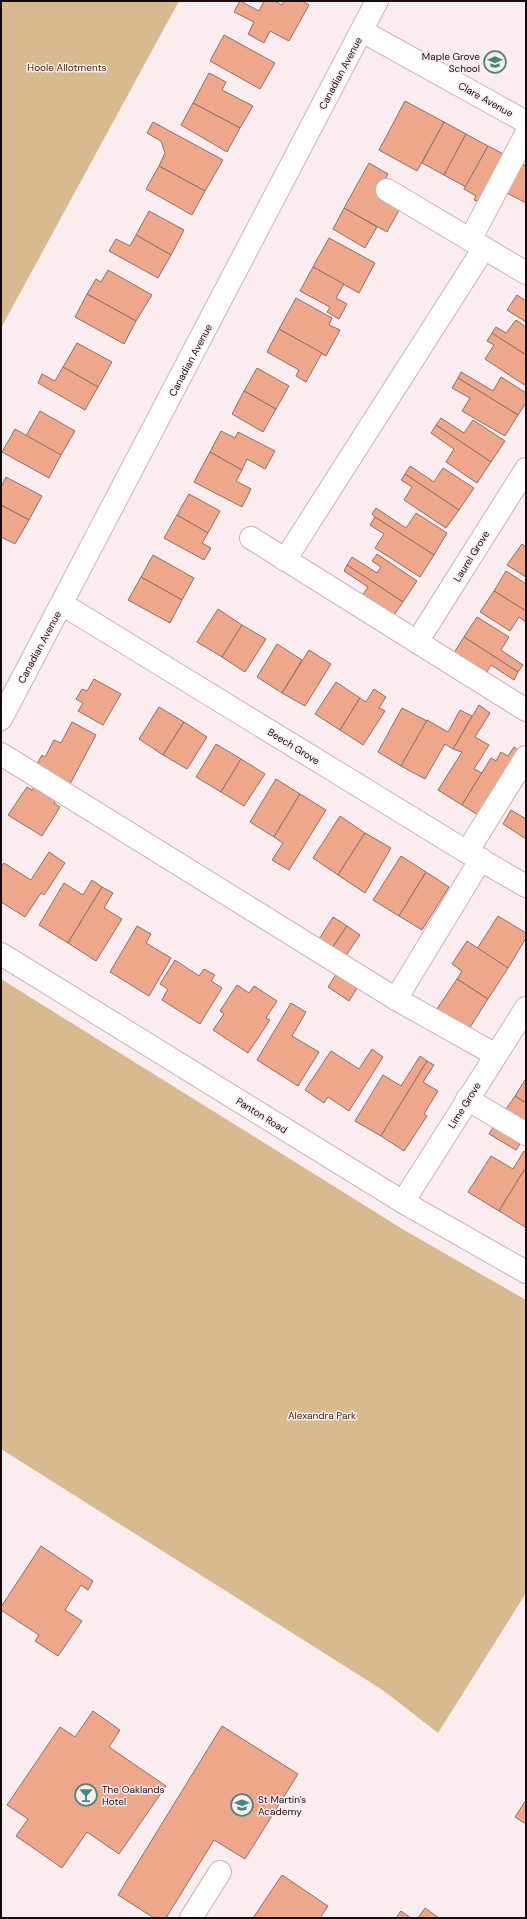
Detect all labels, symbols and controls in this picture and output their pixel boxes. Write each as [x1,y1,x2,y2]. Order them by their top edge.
street label: Canadian Avenue [316,34,365,112]
school or university icon: Maple Grove School [482,49,508,75]
place label: Maple Grove School [422,50,480,75]
park label: Hoole Allotments [27,61,107,74]
street label: Clare Avenue [456,79,516,120]
street label: Canadian Avenue [166,321,215,399]
street label: Laurel Grove [451,528,492,584]
street label: Canadian Avenue [15,608,64,686]
street label: Beech Grove [265,725,322,768]
street label: Lime Grove [445,1079,484,1131]
street label: Panton Road [234,1095,290,1136]
park label: Alexandra Park [288,1409,356,1422]
bar icon: The Oaklands Hotel [73,1782,99,1808]
place label: The Oaklands Hotel [102,1783,165,1808]
school or university icon: St Martin's Academy [229,1792,255,1818]
place label: St Martin's Academy [258,1793,306,1818]

